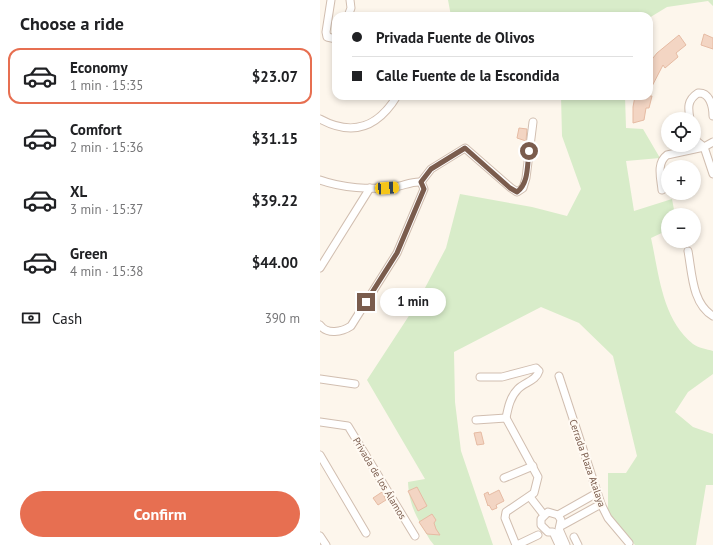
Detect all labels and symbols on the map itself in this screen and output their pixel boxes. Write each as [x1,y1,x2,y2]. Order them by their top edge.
route start [520,142,538,160]
car [375,181,399,195]
callout: 1 min [380,288,446,316]
route end [357,293,375,311]
street label: Cerrada Plaza Atalaya [566,418,609,509]
street label: Privada de los Álamos [350,435,409,522]

